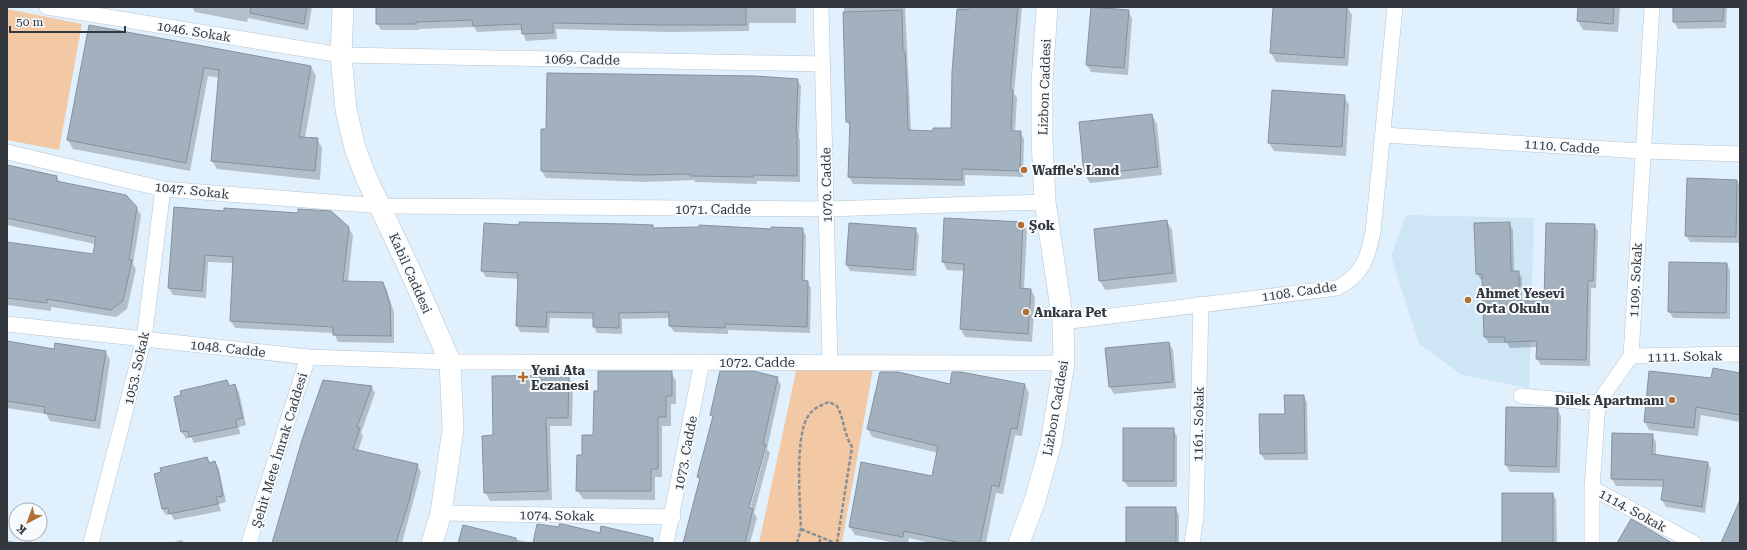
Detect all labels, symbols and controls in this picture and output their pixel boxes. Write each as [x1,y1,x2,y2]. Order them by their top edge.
scale bar [10,8,125,34]
text: 50 m [16,15,43,29]
street label: 1046. Sokak [156,18,232,45]
street label: Lizbon Caddesi [1035,38,1054,136]
street label: 1069. Cadde [544,51,620,68]
street label: 1110. Cadde [1524,136,1600,157]
street label: 1070. Cadde [818,147,835,223]
place label: Waffle's Land [1032,163,1119,178]
marker: Waffle's Land [1019,165,1029,175]
street label: 1047. Sokak [154,179,230,202]
street label: 1071. Cadde [675,202,751,217]
place label: Şok [1029,218,1055,233]
marker: Şok [1016,220,1026,230]
street label: Kabil Caddesi [386,231,435,316]
street label: 1109. Sokak [1626,242,1645,318]
street label: 1108. Cadde [1260,279,1338,304]
place label: Ahmet Yesevi Orta Okulu [1476,286,1565,316]
marker: Ahmet Yesevi Orta Okulu [1463,295,1473,305]
place label: Ankara Pet [1034,305,1107,320]
marker: Ankara Pet [1021,307,1031,317]
street label: 1053. Sokak [121,330,152,406]
street label: 1048. Cadde [189,337,266,360]
street label: 1111. Sokak [1647,348,1723,365]
street label: 1072. Cadde [719,355,795,370]
street label: Lizbon Caddesi [1040,359,1071,457]
place label: Yeni Ata Eczanesi [531,363,589,393]
street label: Şehit Mete İmrak Caddesi [249,371,310,530]
marker: Yeni Ata Eczanesi [518,372,528,382]
street label: 1161. Sokak [1190,386,1207,462]
place label: Dilek Apartmanı [1555,393,1665,408]
marker: Dilek Apartmanı [1667,395,1677,405]
street label: 1073. Cadde [671,414,700,492]
street label: 1114. Sokak [1596,486,1669,535]
north arrow [8,502,48,542]
street label: 1074. Sokak [519,507,595,524]
text: K [14,521,29,537]

